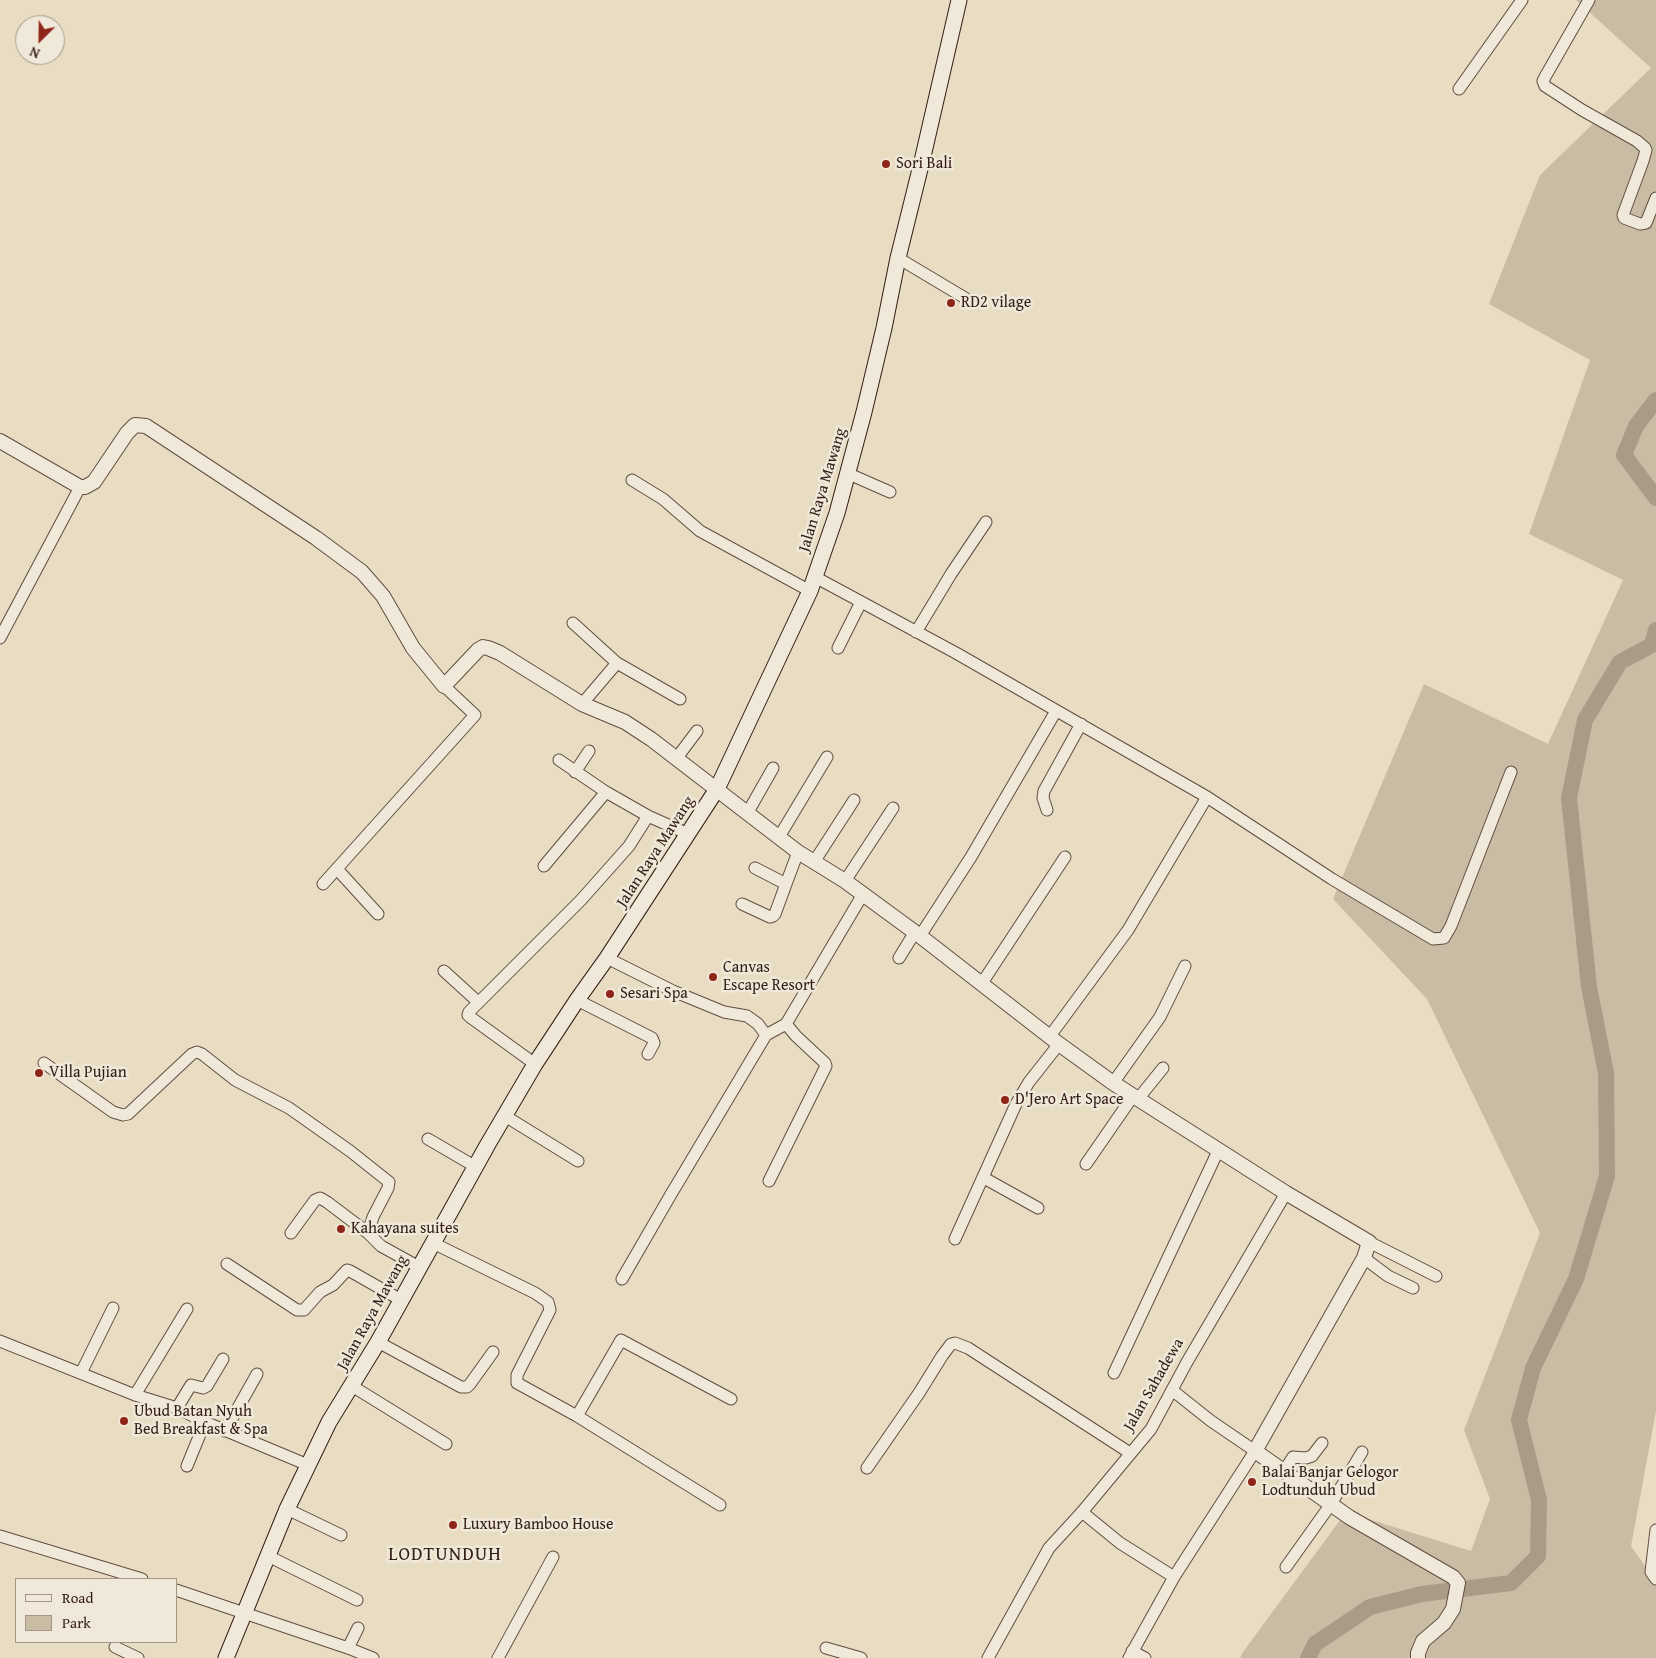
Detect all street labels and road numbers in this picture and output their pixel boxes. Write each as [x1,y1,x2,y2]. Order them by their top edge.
street label: Jalan Raya Mawang [795,426,851,554]
street label: Jalan Raya Mawang [613,793,699,911]
street label: Jalan Raya Mawang [333,1252,413,1374]
street label: Jalan Sahadewa [1120,1335,1188,1435]

